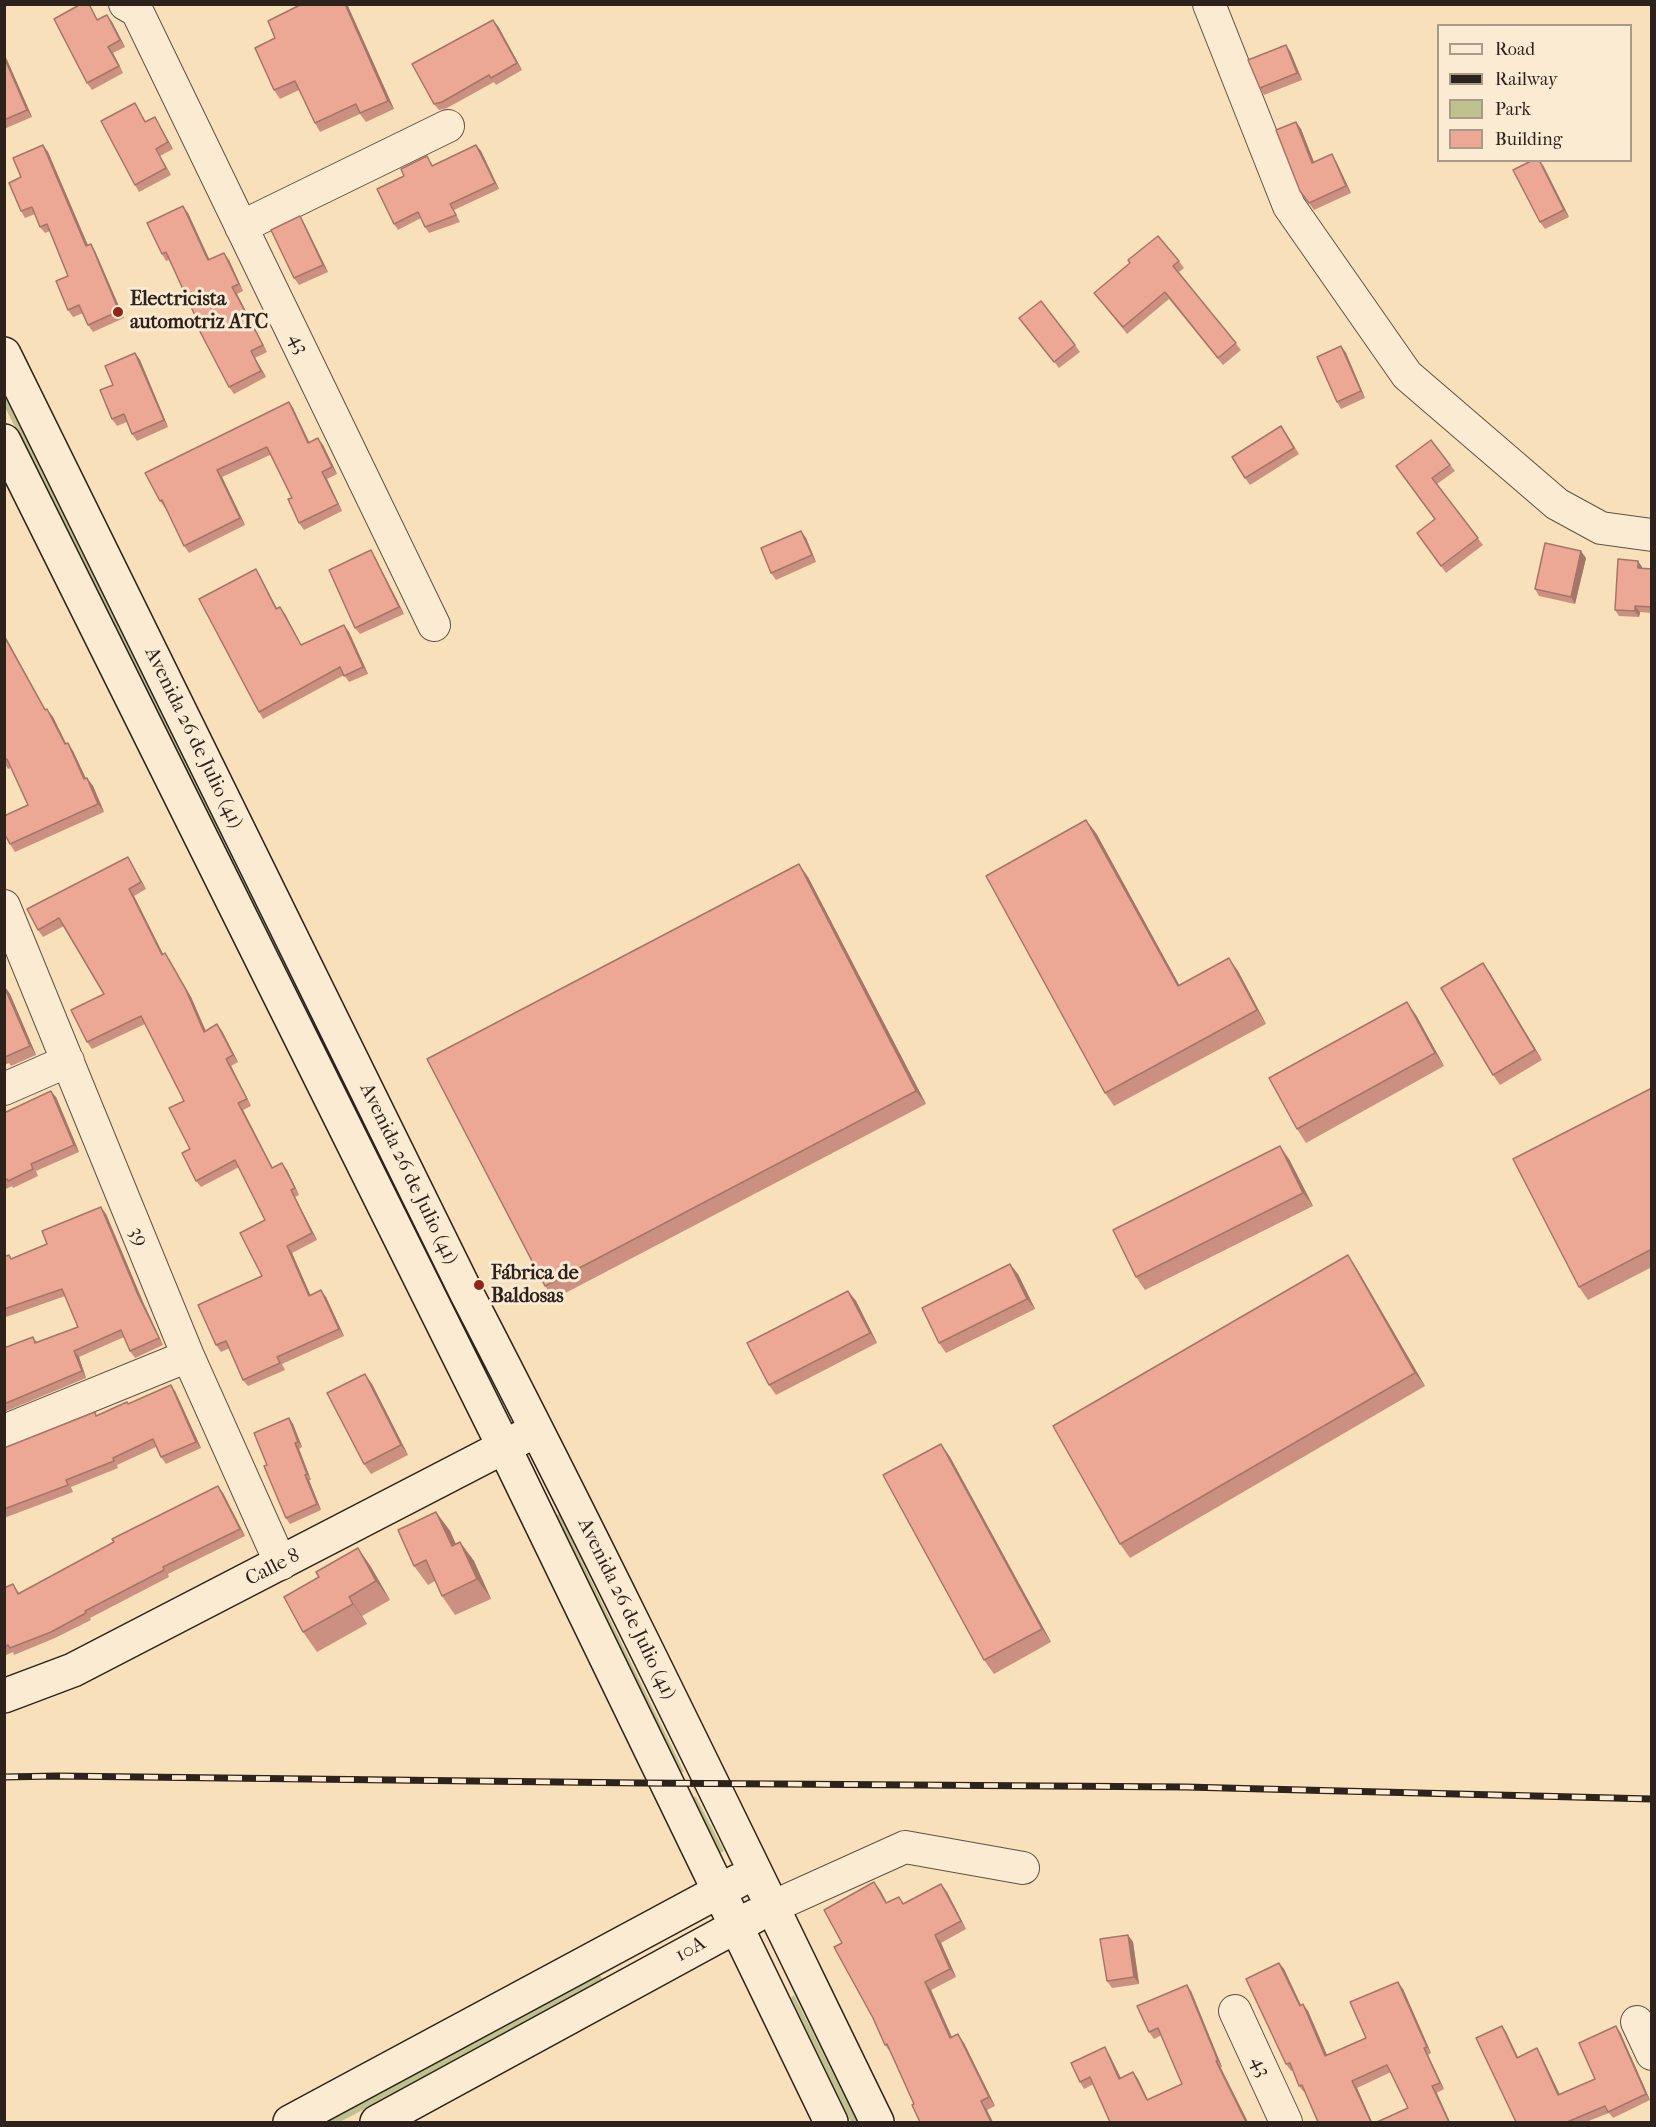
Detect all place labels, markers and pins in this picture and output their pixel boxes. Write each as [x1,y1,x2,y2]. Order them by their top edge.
place label: Electricista automotriz ATC [130,288,268,335]
marker: Electricista automotriz ATC [111,305,125,319]
place label: Fábrica de Baldosas [491,1262,579,1309]
marker: Fábrica de Baldosas [472,1278,486,1292]

